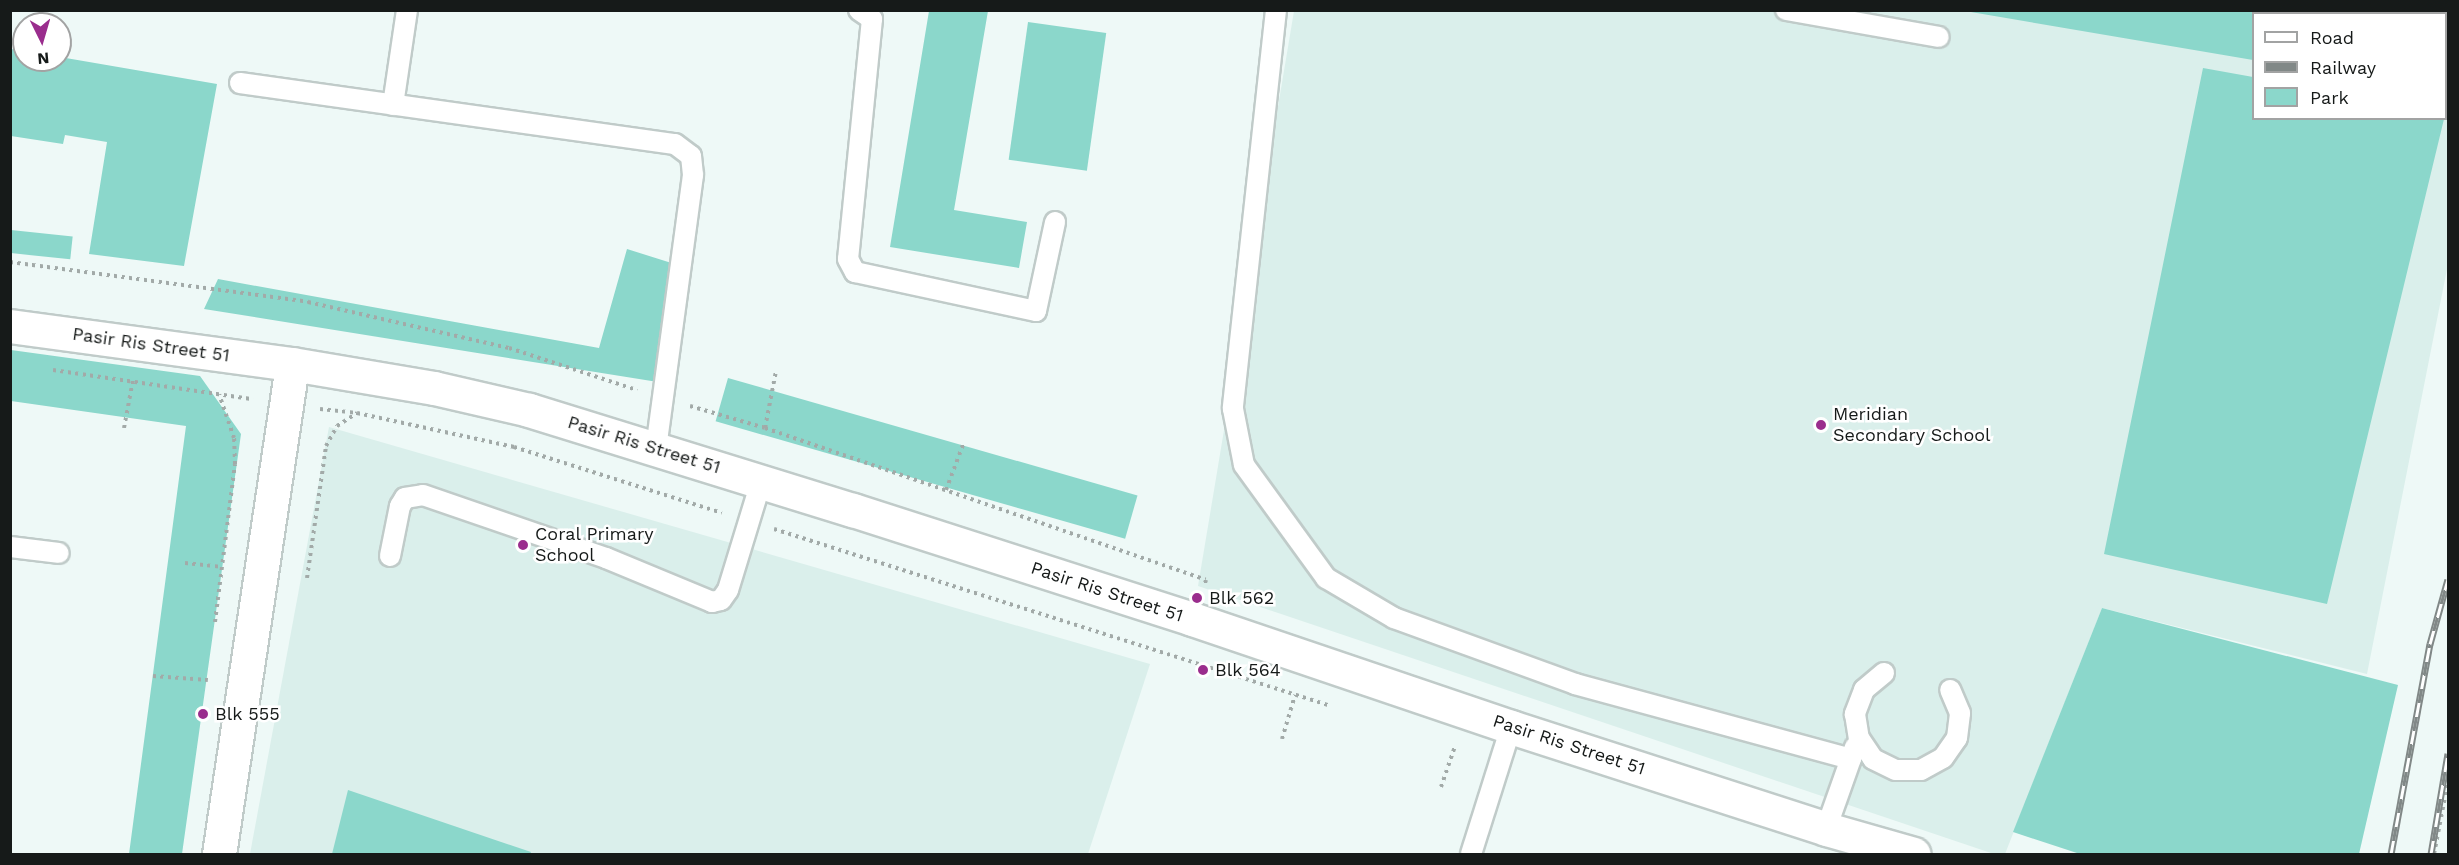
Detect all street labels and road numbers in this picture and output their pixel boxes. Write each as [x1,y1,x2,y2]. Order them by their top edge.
street label: Pasir Ris Street 51 [71,323,231,367]
street label: Pasir Ris Street 51 [565,411,723,479]
street label: Pasir Ris Street 51 [1028,557,1186,627]
street label: Pasir Ris Street 51 [1490,710,1648,780]

